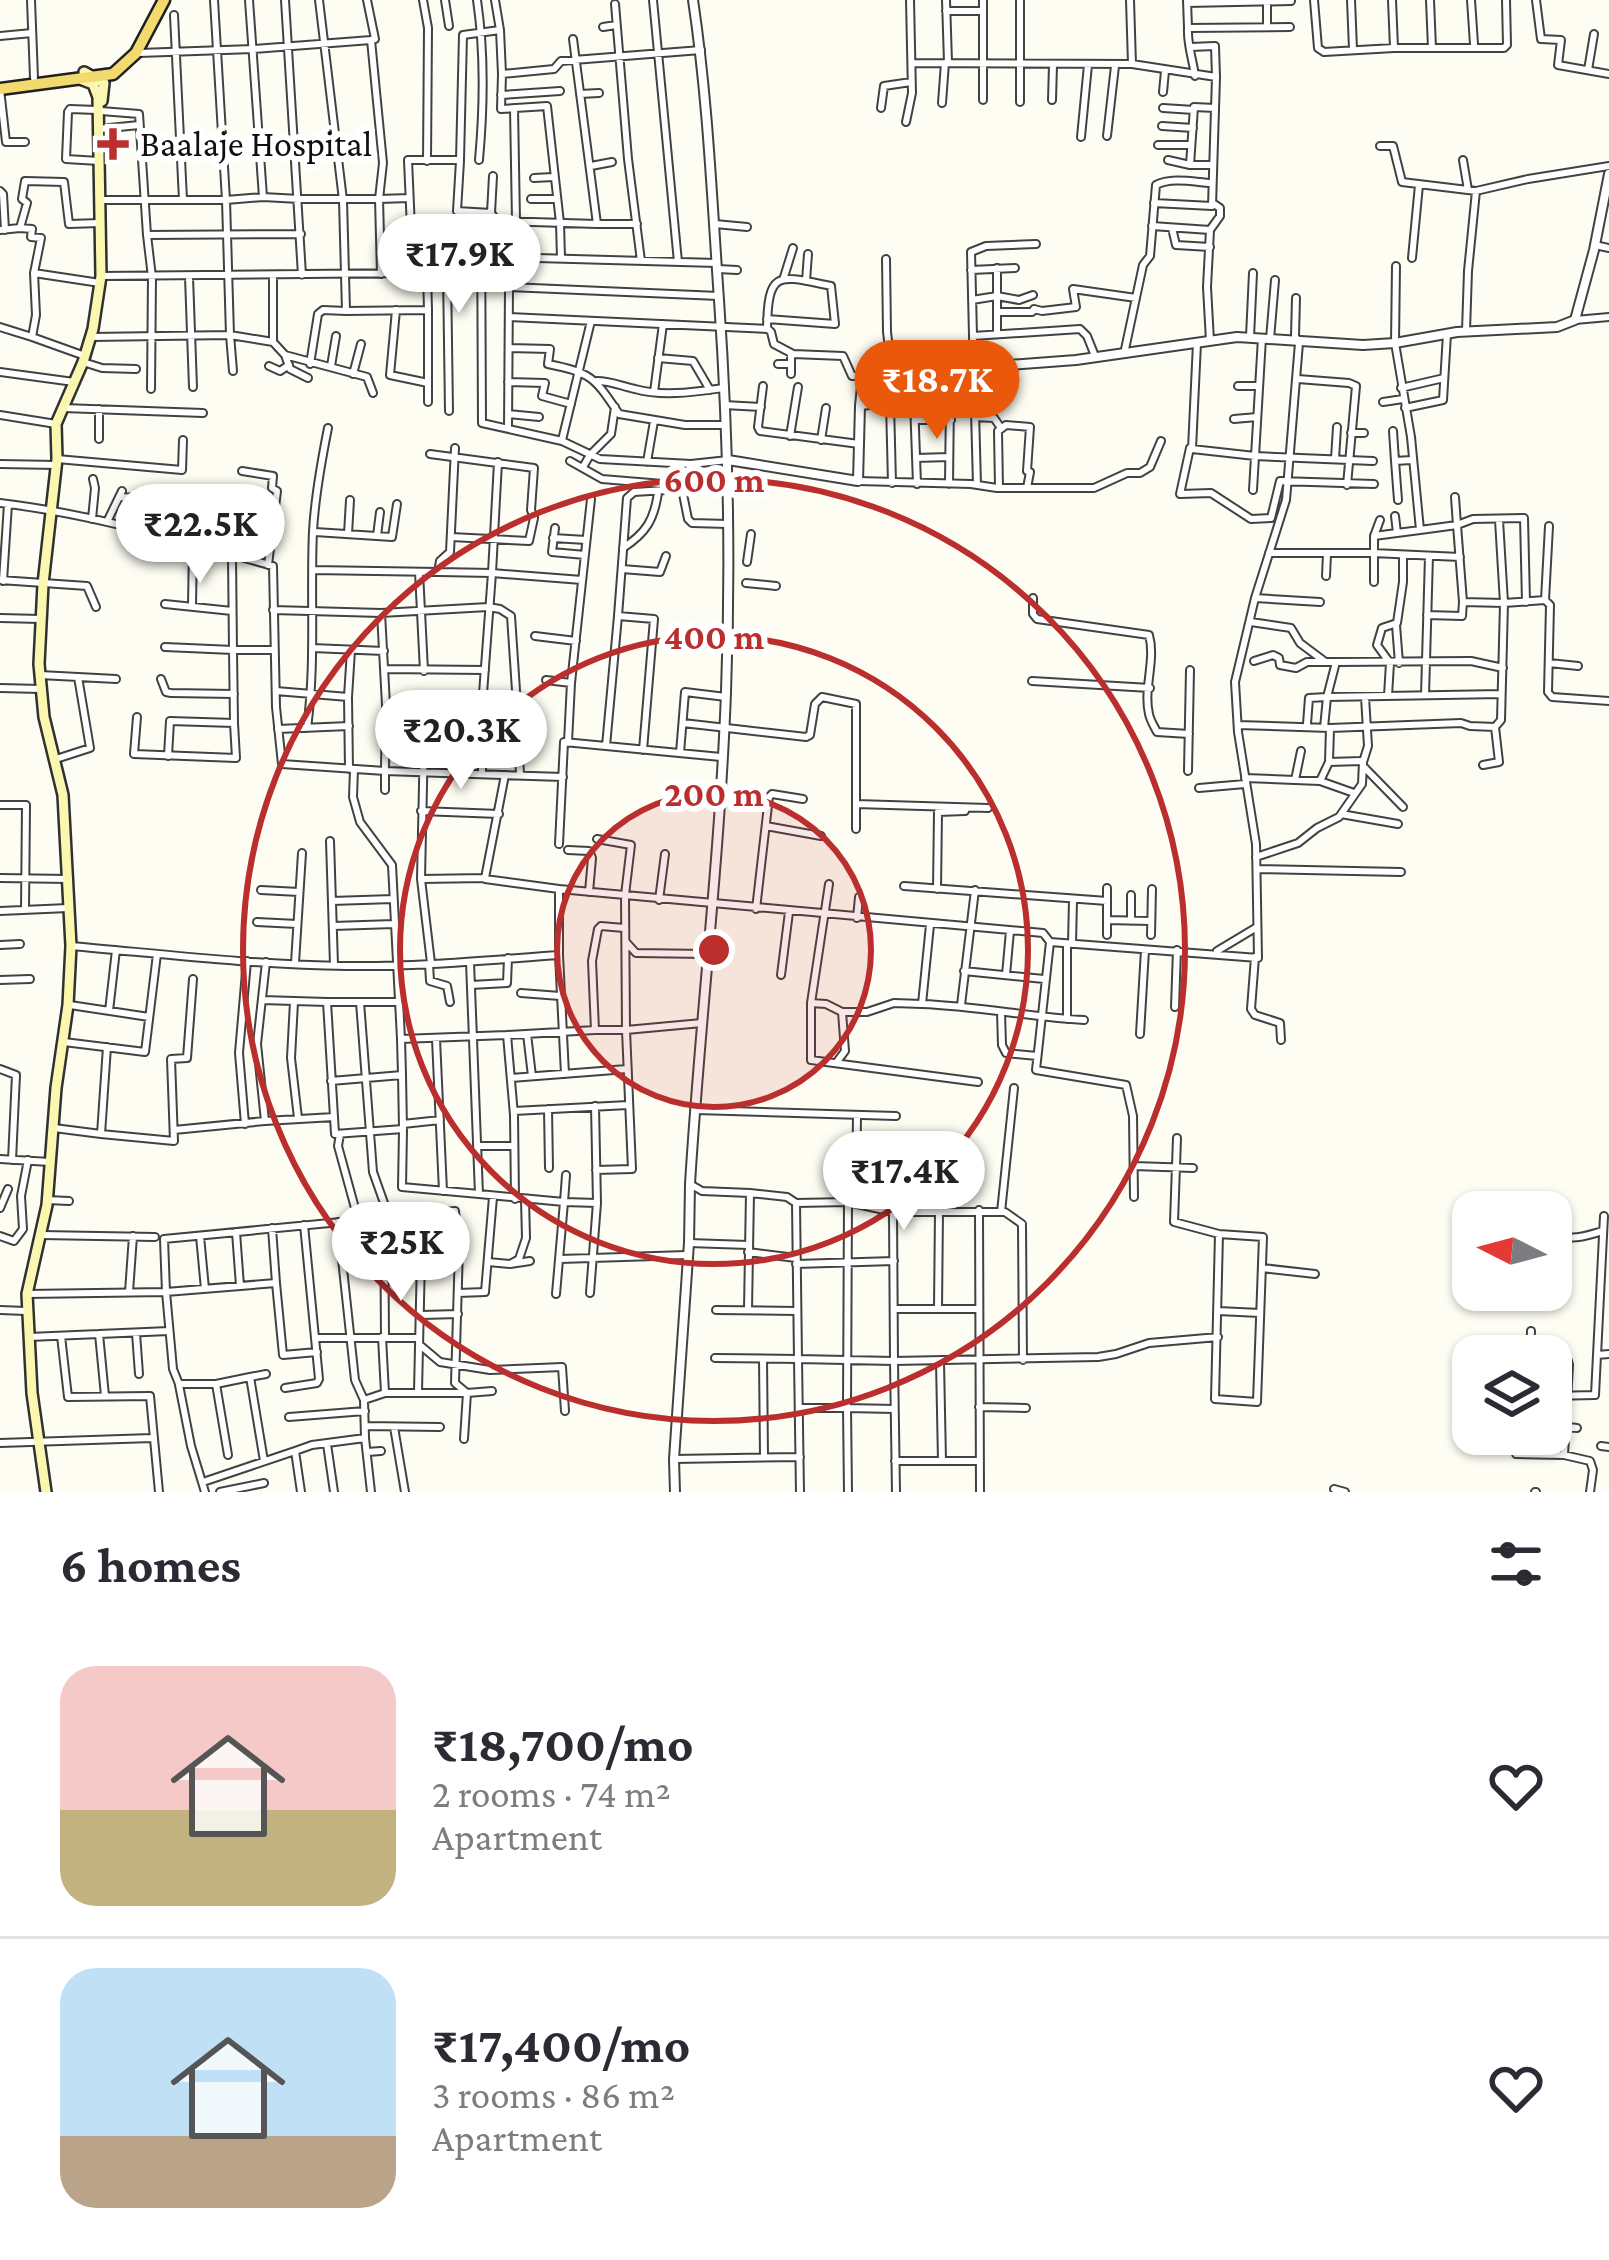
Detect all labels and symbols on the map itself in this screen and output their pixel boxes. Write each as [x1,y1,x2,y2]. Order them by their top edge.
place label: Baalaje Hospital [140,124,372,164]
marker: Baalaje Hospital [97,128,129,160]
pin: ₹17.9K [361,214,557,316]
pin: ₹18.7K [839,340,1035,442]
text: 600 m [664,460,765,500]
pin: ₹22.5K [102,484,298,586]
text: 400 m [664,617,765,657]
pin: ₹20.3K [363,690,559,792]
text: 200 m [664,774,764,814]
centre of rings [693,929,735,971]
pin: ₹17.4K [806,1131,1002,1233]
north arrow [1452,1191,1572,1311]
pin: ₹25K [330,1202,472,1304]

